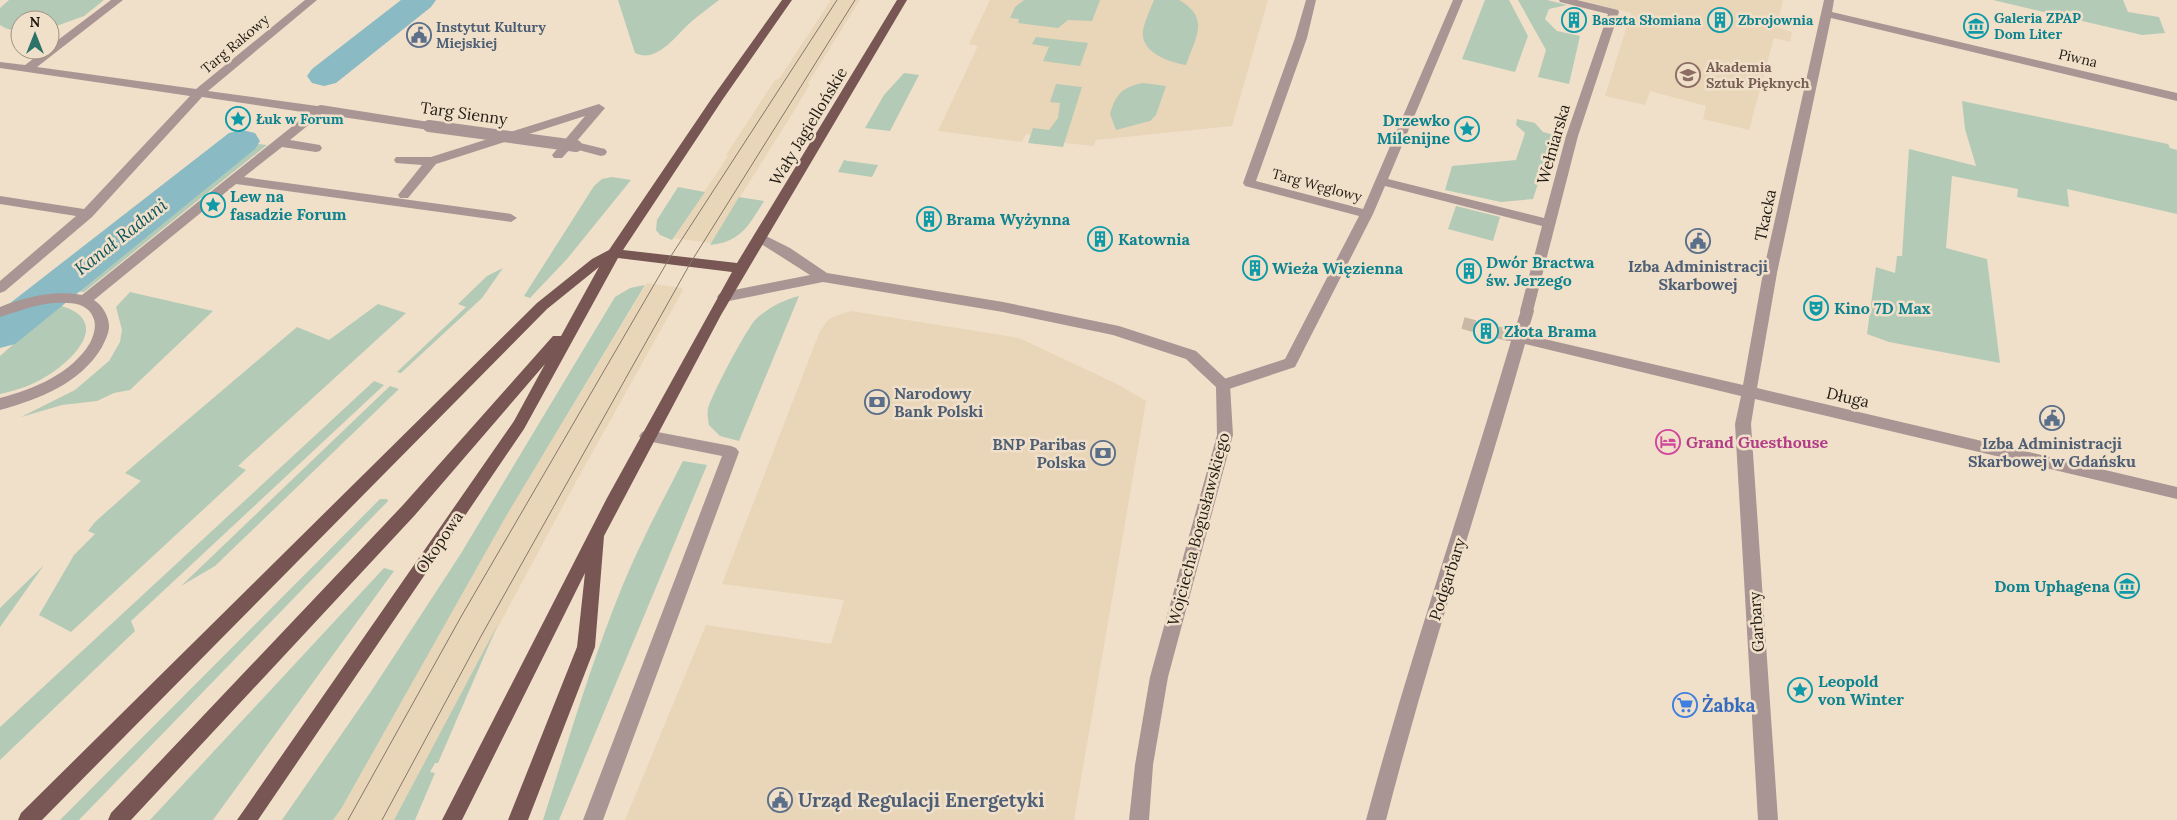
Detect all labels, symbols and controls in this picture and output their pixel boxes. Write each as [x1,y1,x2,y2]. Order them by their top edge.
building icon: Baszta Słomiana [1561,7,1587,33]
building icon: Zbrojownia [1707,7,1733,33]
place label: Galeria ZPAP Dom Liter [1994,9,2081,43]
north arrow [10,10,60,60]
street label: Targ Rakowy [197,10,273,78]
place label: Baszta Słomiana [1592,11,1702,29]
place label: Zbrojownia [1738,11,1814,29]
text: N [30,13,41,31]
museum icon: Galeria ZPAP Dom Liter [1963,13,1989,39]
place label: Instytut Kultury Miejskiej [436,18,546,52]
public building icon: Instytut Kultury Miejskiej [406,22,432,48]
street label: Piwna [2057,45,2099,71]
place label: Akademia Sztuk Pięknych [1706,58,1810,92]
school or university icon: Akademia Sztuk Pięknych [1675,62,1701,88]
street label: Wały Jagiellońskie [765,63,851,189]
street label: Targ Sienny [419,97,509,129]
street label: Wełniarska [1532,102,1574,186]
place icon: Łuk w Forum [225,106,251,132]
place label: Łuk w Forum [256,110,344,128]
place label: Drzewko Milenijne [1377,110,1450,148]
place icon: Drzewko Milenijne [1454,116,1480,142]
street label: Targ Węglowy [1270,164,1365,206]
place label: Lew na fasadzie Forum [230,186,347,224]
street label: Tkacka [1750,187,1780,243]
place icon: Lew na fasadzie Forum [200,192,226,218]
water label: Kanał Raduni [70,193,172,280]
building icon: Brama Wyżynna [916,206,942,232]
place label: Brama Wyżynna [946,209,1071,229]
building icon: Katownia [1087,226,1113,252]
public building icon: Izba Administracji Skarbowej [1685,228,1711,254]
place label: Katownia [1118,229,1191,249]
place label: Dwór Bractwa św. Jerzego [1486,252,1595,290]
building icon: Wieża Więzienna [1242,255,1268,281]
place label: Izba Administracji Skarbowej [1628,256,1768,294]
place label: Wieża Więzienna [1272,258,1404,278]
building icon: Dwór Bractwa św. Jerzego [1456,258,1482,284]
theatre icon: Kino 7D Max [1803,295,1829,321]
place label: Kino 7D Max [1834,298,1931,318]
building icon: Złota Brama [1473,318,1499,344]
place label: Złota Brama [1504,321,1597,341]
street label: Długa [1825,382,1871,412]
place label: Narodowy Bank Polski [894,383,983,421]
bank icon: Narodowy Bank Polski [864,389,890,415]
public building icon: Izba Administracji Skarbowej w Gdańsku [2039,405,2065,431]
hotel icon: Grand Guesthouse [1655,429,1681,455]
street label: Wojciecha Bogusławskiego [1163,430,1233,628]
place label: Grand Guesthouse [1686,432,1828,452]
place label: Izba Administracji Skarbowej w Gdańsku [1968,433,2136,471]
place label: BNP Paribas Polska [992,434,1087,472]
bank icon: BNP Paribas Polska [1090,440,1116,466]
street label: Okopowa [411,507,467,577]
street label: Podgarbary [1424,535,1470,623]
museum icon: Dom Uphagena [2114,573,2140,599]
place label: Dom Uphagena [1994,576,2111,596]
street label: Garbary [1744,591,1768,653]
place label: Leopold von Winter [1818,671,1904,709]
place icon: Leopold von Winter [1787,677,1813,703]
supermarket icon: Żabka [1672,692,1698,718]
place label: Żabka [1702,693,1755,717]
public building icon: Urząd Regulacji Energetyki [767,787,793,813]
place label: Urząd Regulacji Energetyki [798,788,1044,812]

